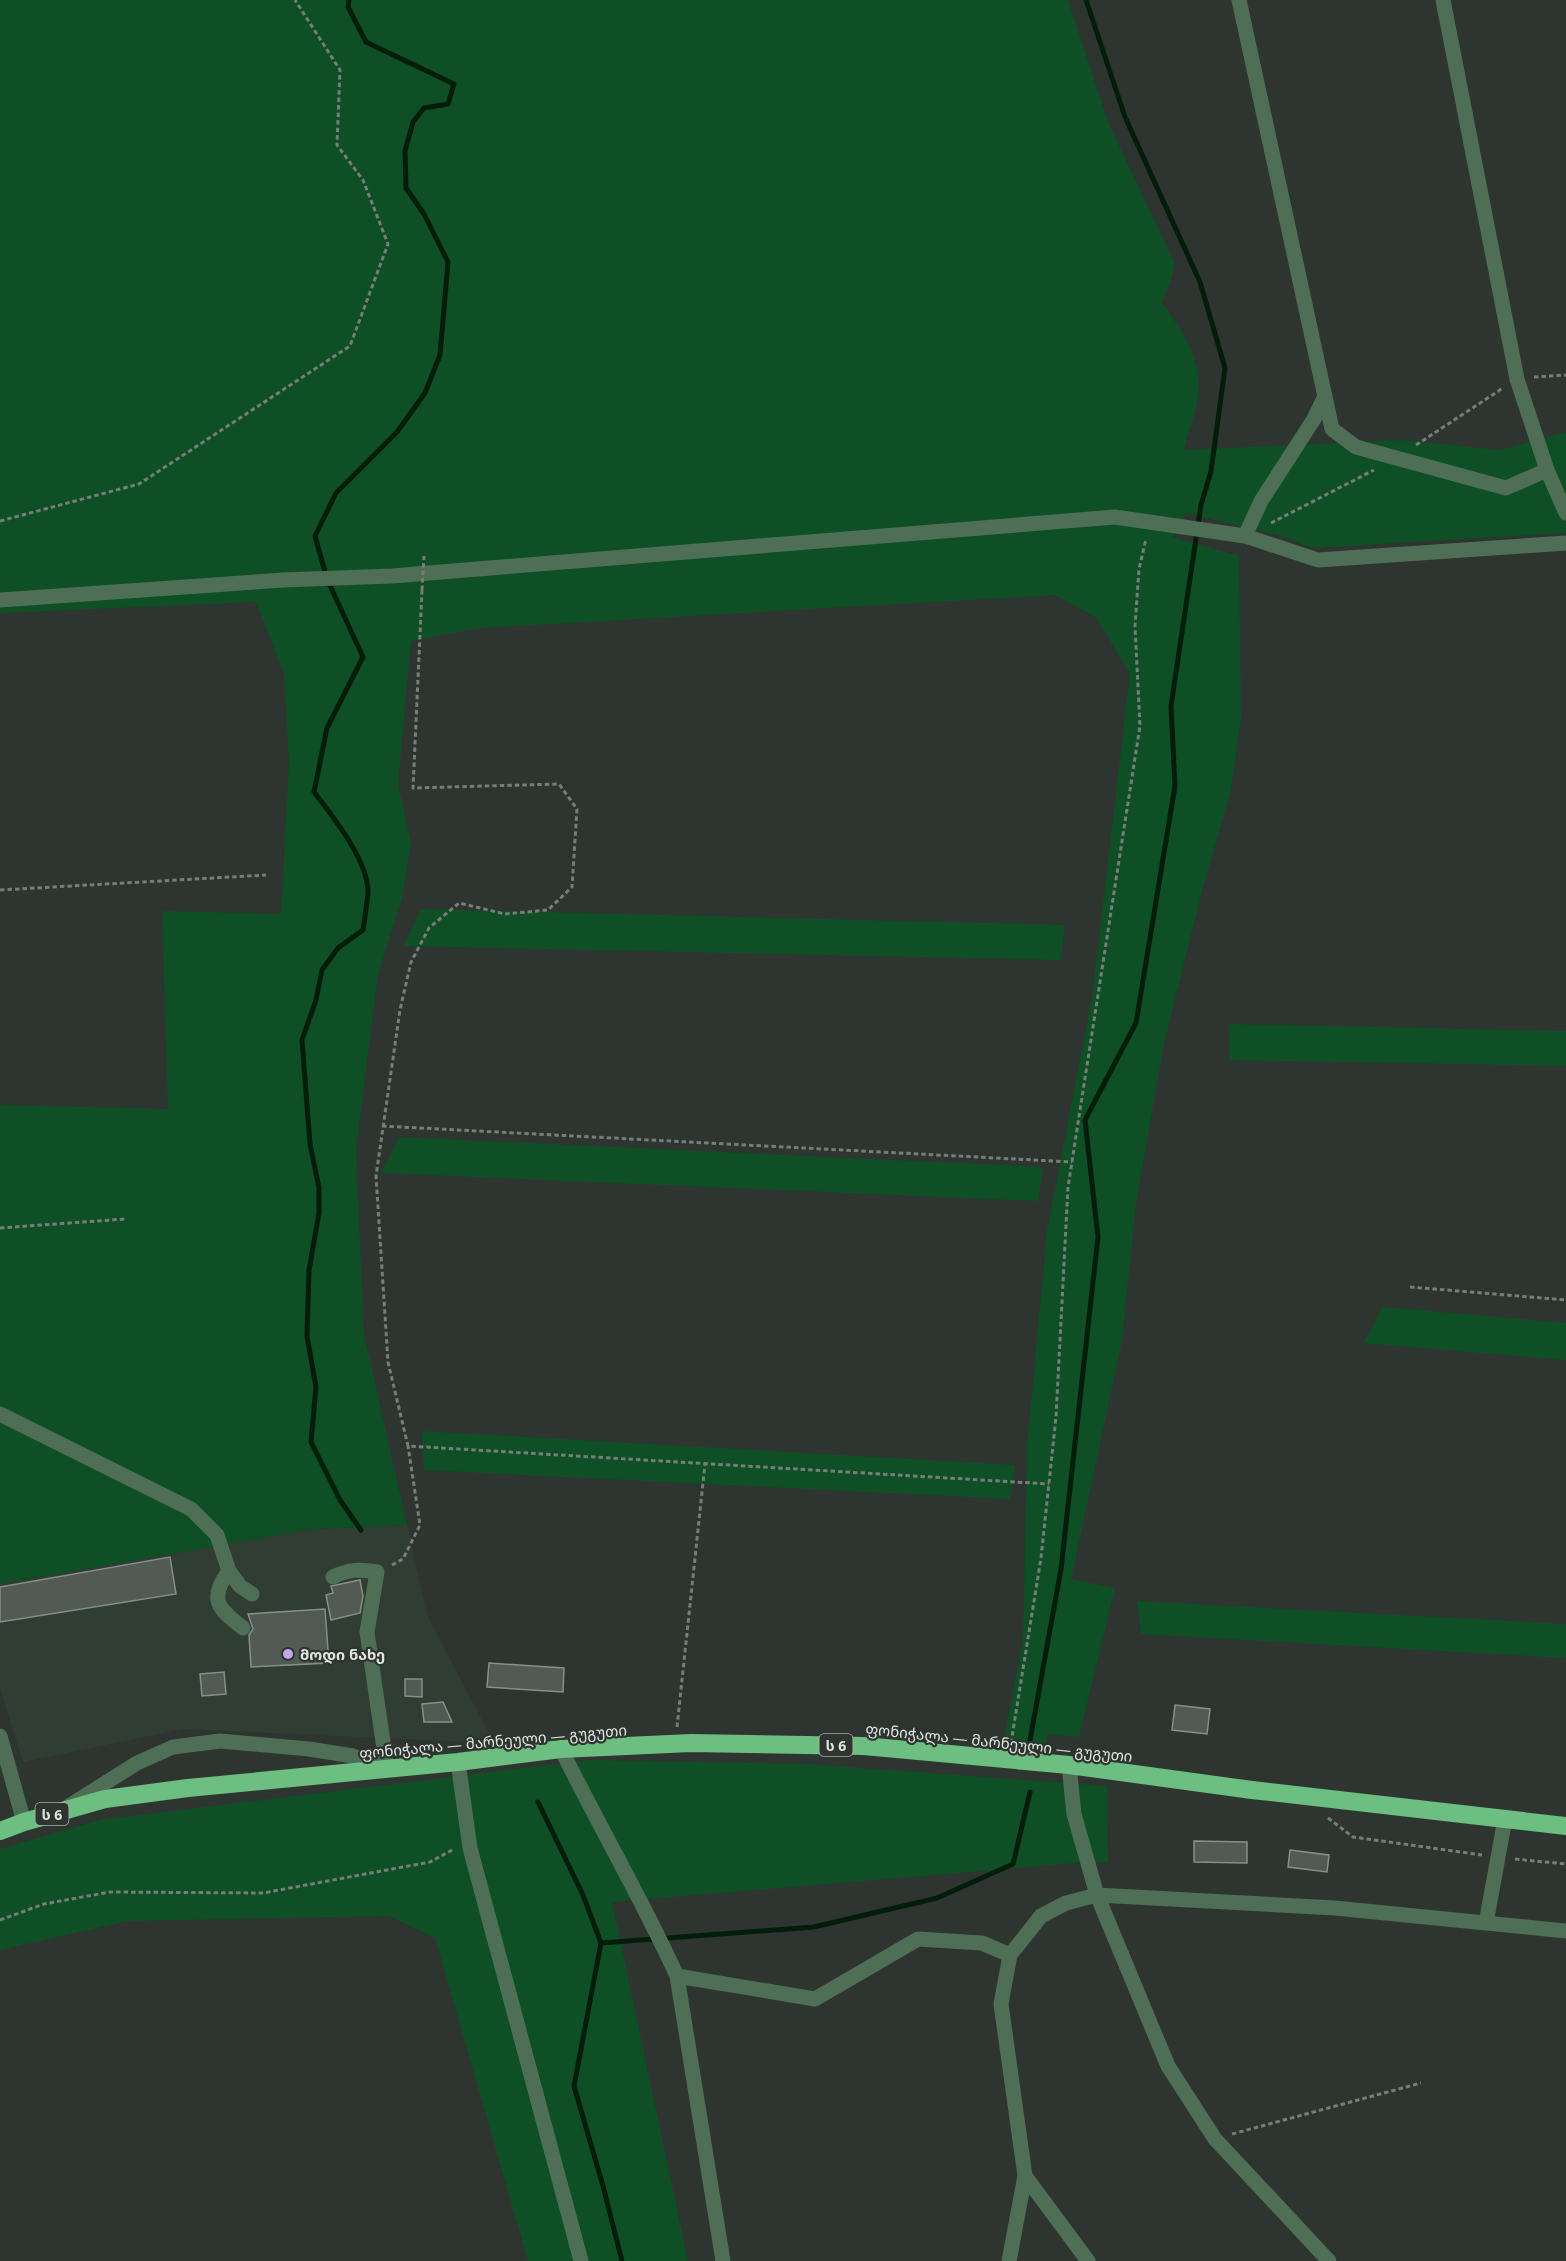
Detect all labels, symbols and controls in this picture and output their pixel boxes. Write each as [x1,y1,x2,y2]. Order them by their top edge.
place label: მოდი ნახე [300,1644,385,1664]
marker: მოდი ნახე [281,1647,295,1661]
street label: ფონიჭალა — მარნეული — გუგუთი [864,1718,1134,1766]
street label: ფონიჭალა — მარნეული — გუგუთი [358,1719,628,1763]
road number: ს 6 [820,1734,852,1756]
road number: ს 6 [36,1803,68,1825]

